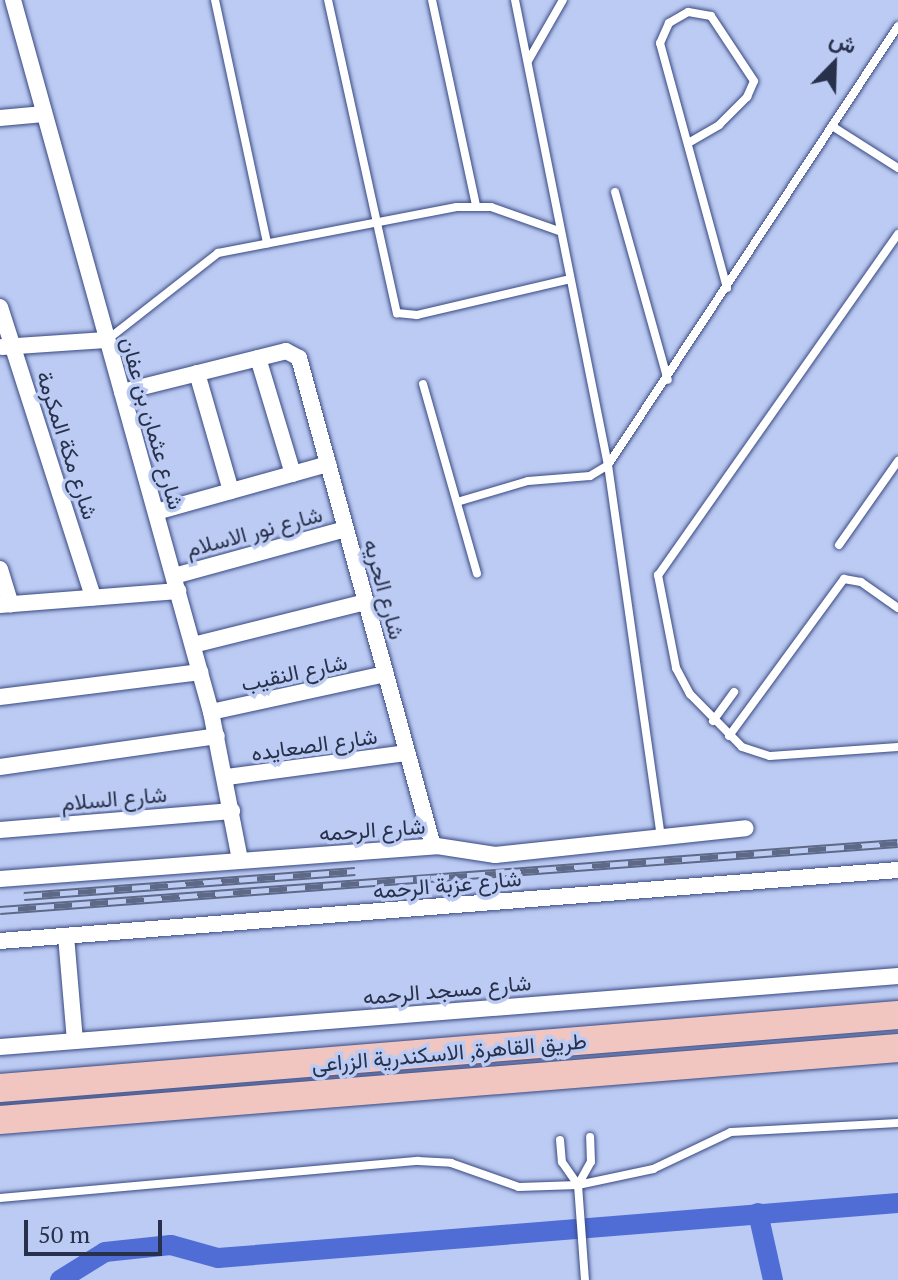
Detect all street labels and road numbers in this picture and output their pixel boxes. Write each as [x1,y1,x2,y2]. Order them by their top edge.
street label: شارع عثمان بن عفان [116,334,190,512]
street label: شارع مكة المكرمة [32,367,104,523]
street label: شارع نور الاسلام [183,500,325,562]
street label: شارع الحريه [359,536,411,642]
street label: شارع النقيب [239,648,349,696]
street label: شارع الصعايده [249,722,379,766]
street label: شارع السلام [60,780,168,816]
street label: شارع الرحمه [318,812,426,846]
street label: شارع عزبة الرحمه [372,864,522,904]
street label: شارع مسجد الرحمه [362,968,532,1010]
street label: طريق القاهرة, الاسكندرية الزراعى [310,1027,588,1077]

